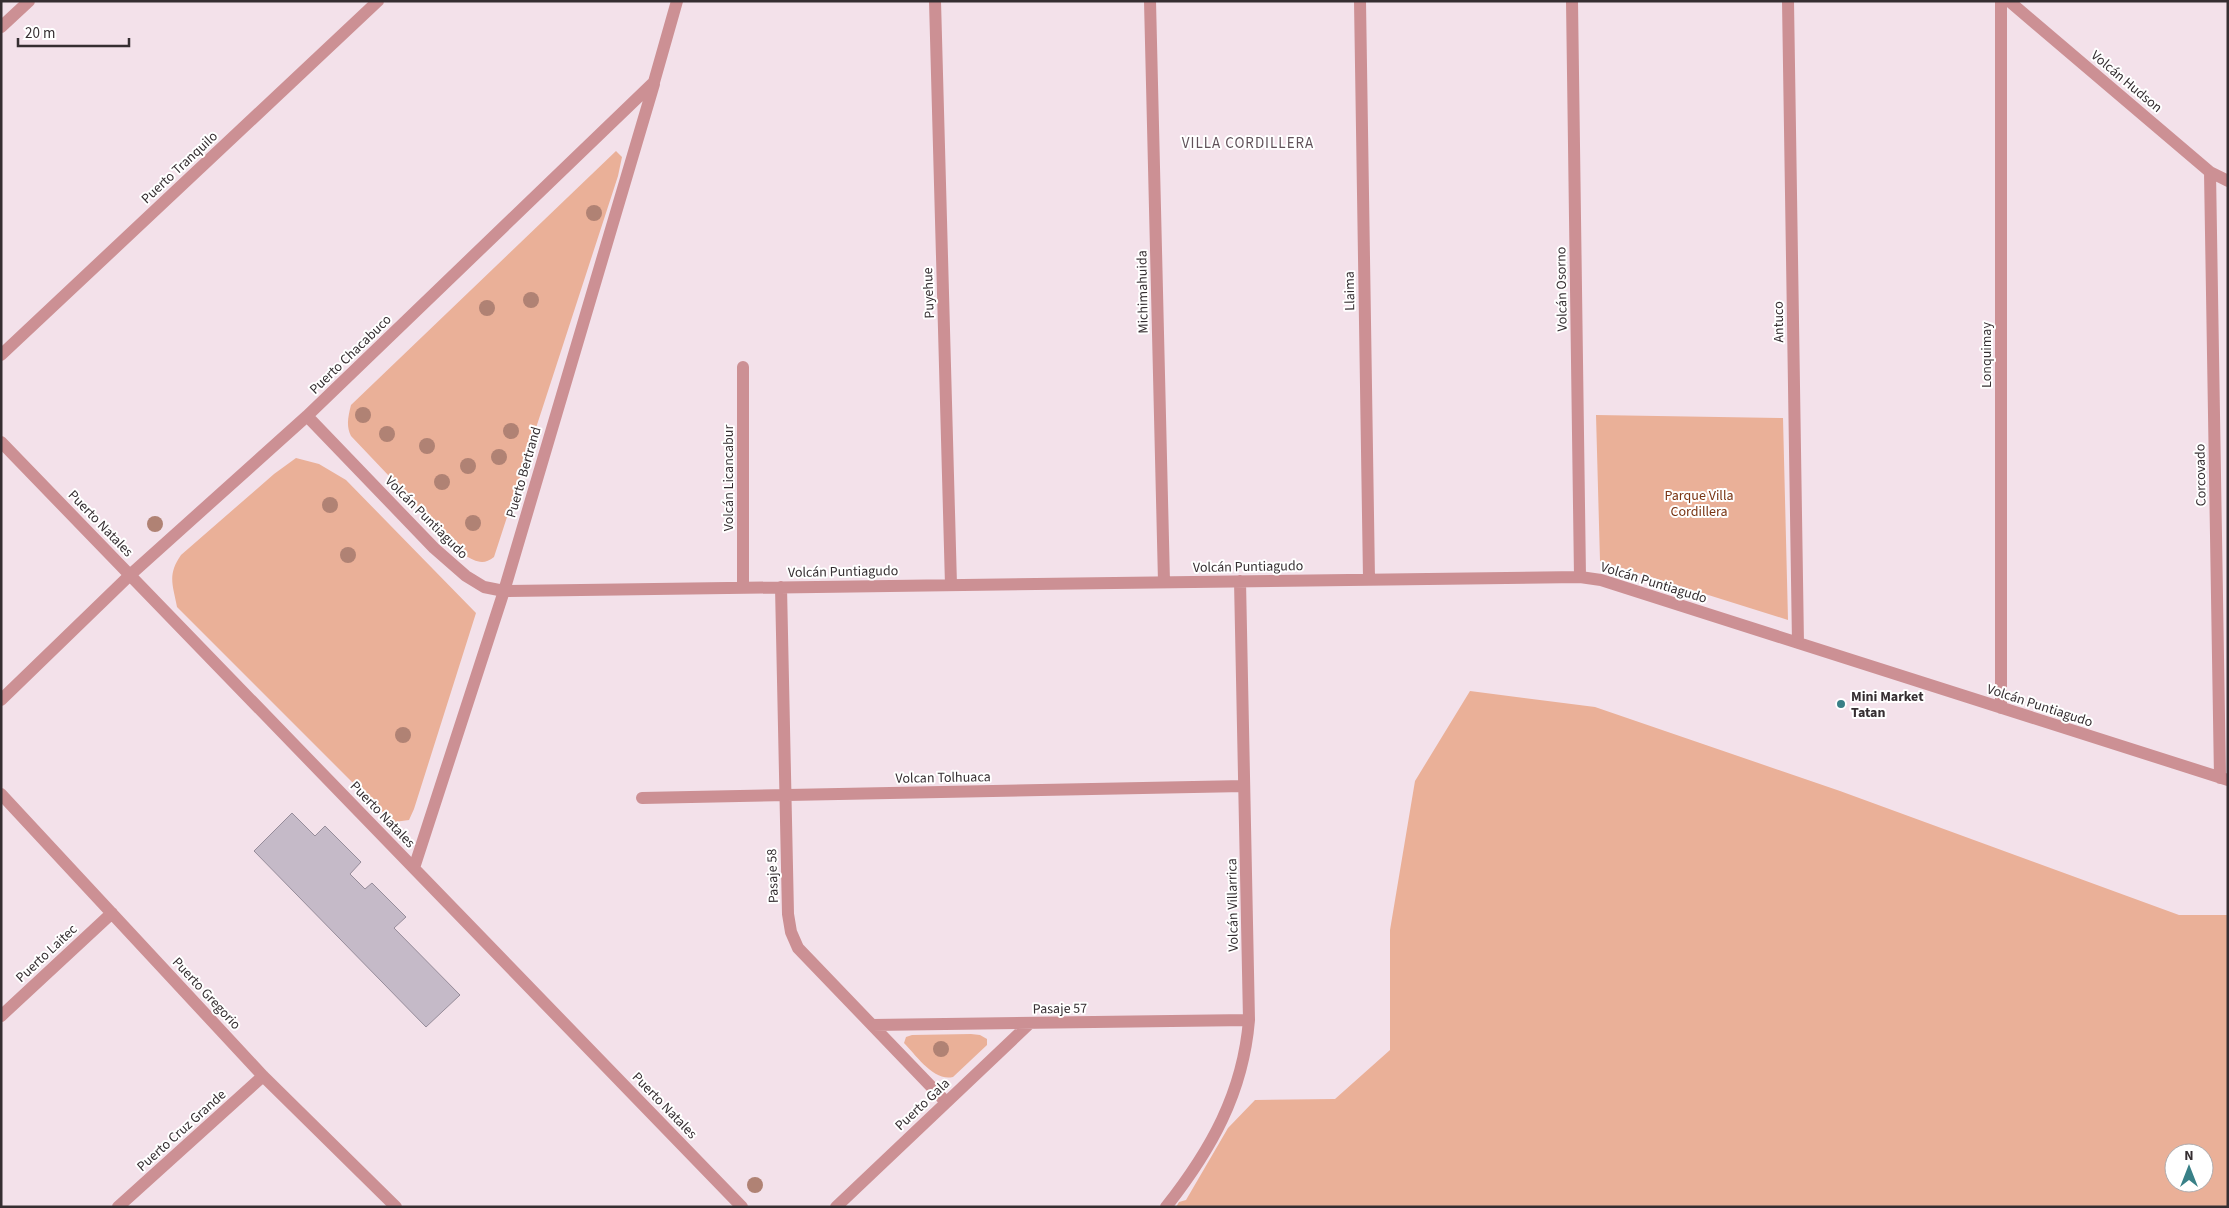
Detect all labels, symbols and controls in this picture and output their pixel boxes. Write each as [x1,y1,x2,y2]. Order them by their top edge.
scale bar [18,15,129,47]
text: 20 m [25,23,55,44]
street label: Volcán Hudson [2086,46,2166,118]
street label: Puerto Tranquilo [137,127,222,209]
district label: VILLA CORDILLERA [1182,133,1314,154]
street label: Volcán Osorno [1551,246,1573,332]
street label: Michimahuida [1132,250,1154,334]
street label: Puyehue [918,267,940,319]
street label: Llaima [1340,271,1360,311]
street label: Antuco [1769,301,1789,343]
street label: Puerto Chacabuco [305,310,396,399]
street label: Lonquimay [1977,322,1997,388]
street label: Puerto Bertrand [501,424,547,520]
street label: Volcán Licancabur [719,425,739,531]
street label: Corcovado [2190,444,2212,506]
street label: Volcán Puntiagudo [380,472,472,564]
street label: Puerto Natales [63,486,137,562]
park label: Parque Villa Cordillera [1664,486,1734,522]
street label: Volcán Puntiagudo [1193,556,1303,578]
street label: Volcán Puntiagudo [1598,557,1709,609]
street label: Volcán Puntiagudo [788,561,898,583]
street label: Volcán Puntiagudo [1984,679,2095,733]
place label: Mini Market Tatan [1851,687,1924,723]
marker: Mini Market Tatan [1835,698,1847,710]
street label: Volcan Tolhuaca [895,767,991,789]
street label: Puerto Natales [345,777,419,853]
street label: Pasaje 58 [762,848,784,904]
street label: Volcán Villarrica [1222,858,1244,952]
street label: Puerto Laitec [12,920,82,987]
street label: Puerto Gregorio [167,953,245,1034]
street label: Pasaje 57 [1033,999,1087,1019]
street label: Puerto Natales [627,1068,701,1144]
street label: Puerto Gala [891,1074,955,1135]
street label: Puerto Cruz Grande [133,1085,231,1176]
north arrow [2164,1143,2214,1193]
text: N [2184,1146,2194,1166]

